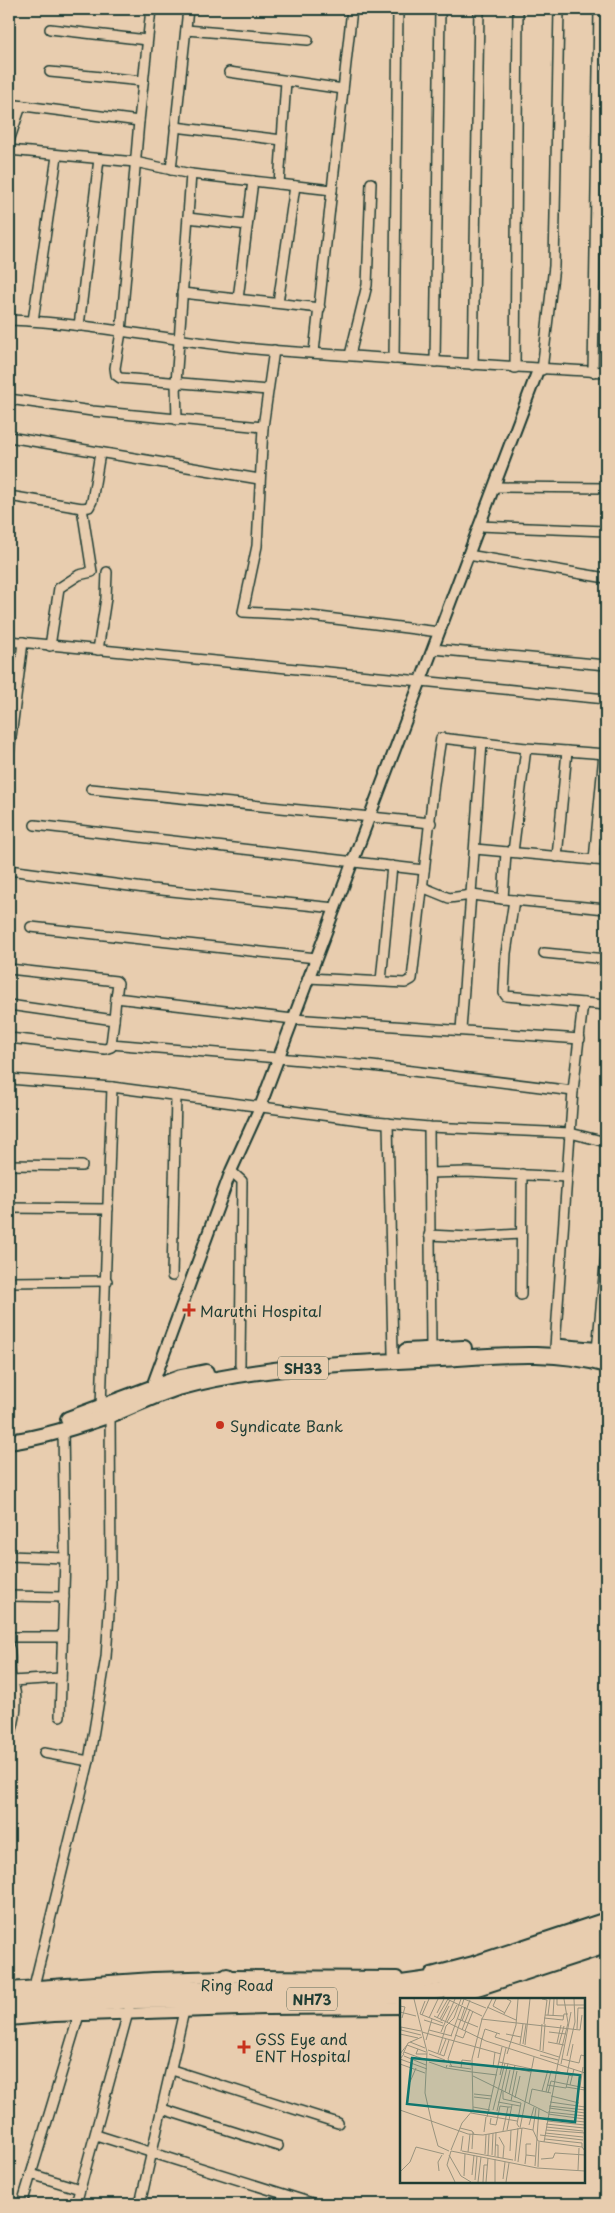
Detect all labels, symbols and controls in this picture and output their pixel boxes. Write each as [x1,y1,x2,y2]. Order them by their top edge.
place label: Maruthi Hospital [200,1299,322,1322]
marker: Maruthi Hospital [182,1303,196,1317]
road number: SH33 [278,1356,328,1380]
place label: Syndicate Bank [230,1414,343,1437]
marker: Syndicate Bank [214,1419,226,1431]
street label: Ring Road [201,1973,273,1996]
road number: NH73 [287,1988,337,2010]
inset map [400,1998,585,2183]
place label: GSS Eye and ENT Hospital [255,2027,351,2067]
marker: GSS Eye and ENT Hospital [237,2040,251,2054]

